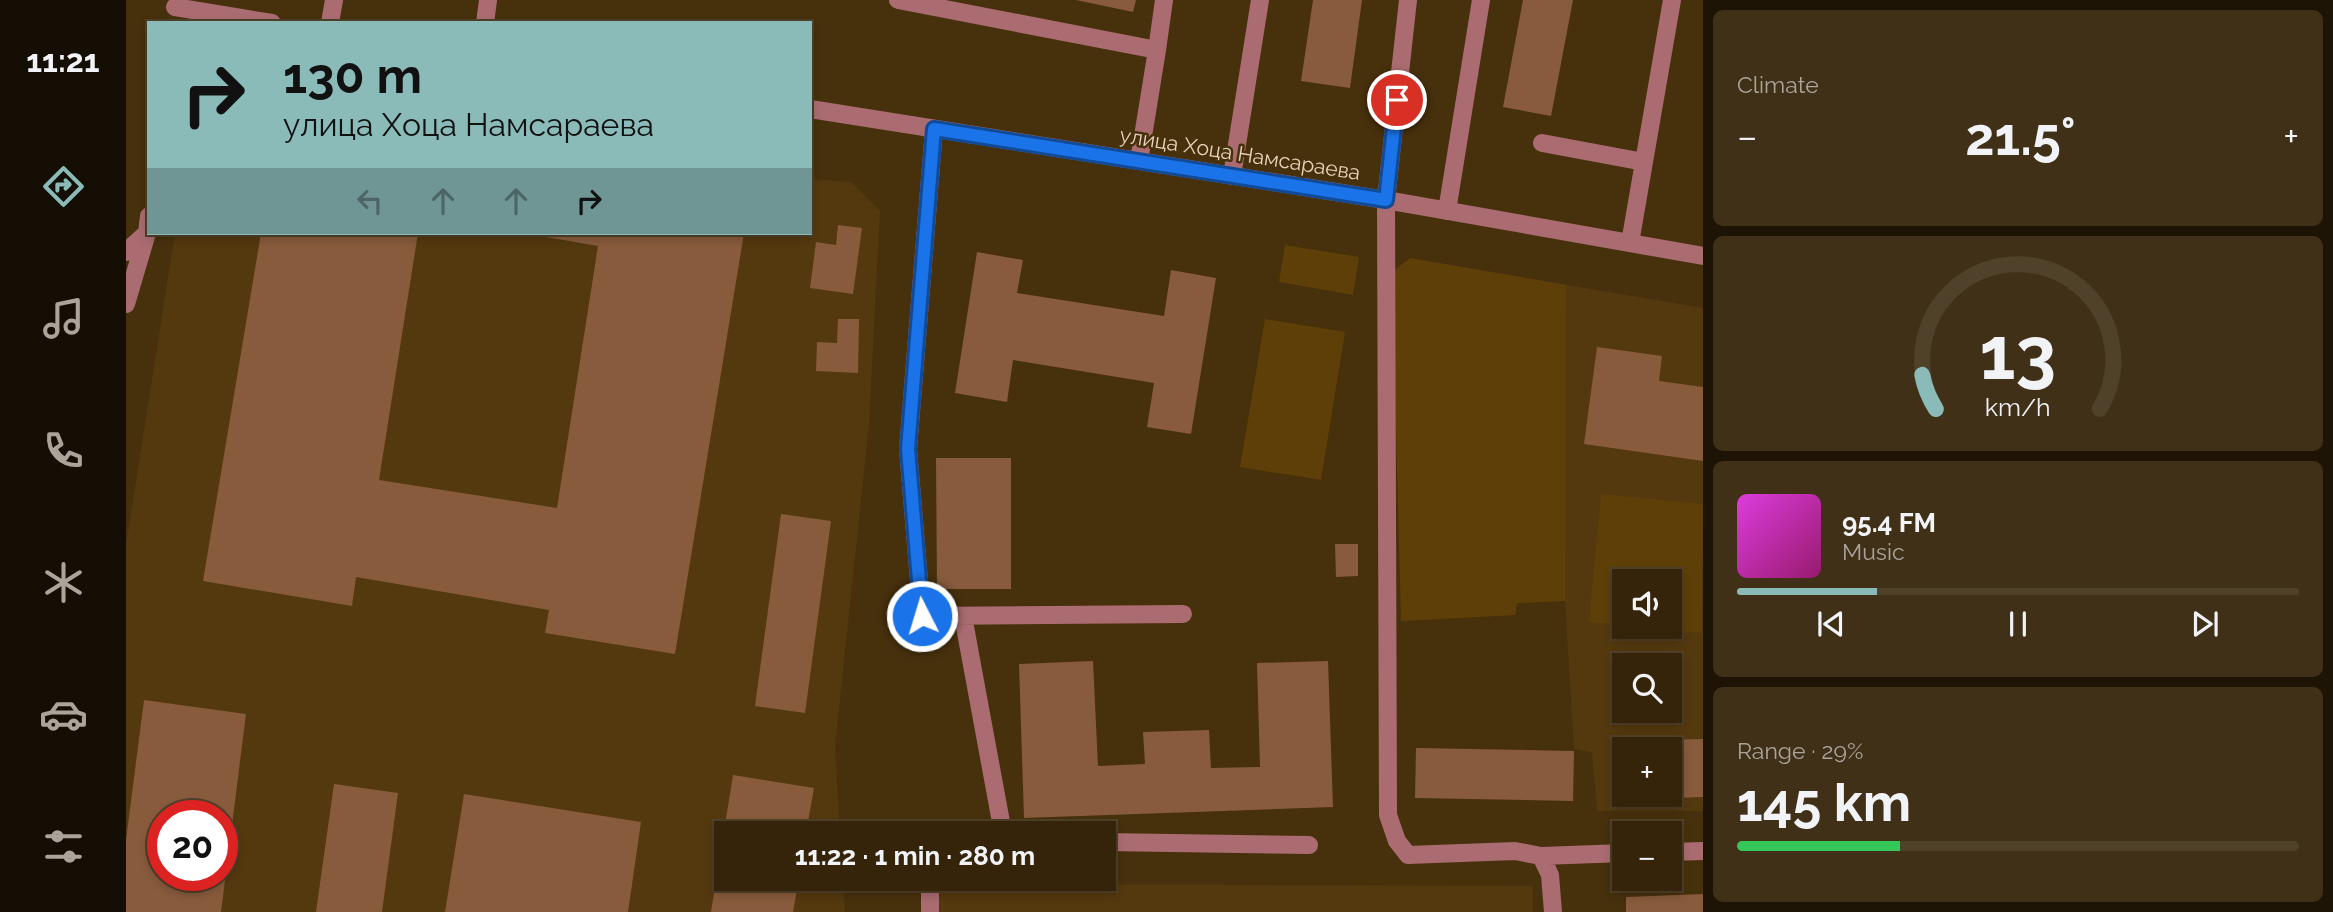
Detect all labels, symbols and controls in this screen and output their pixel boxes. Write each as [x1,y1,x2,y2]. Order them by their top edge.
text: 11:21 [26,42,100,79]
text: 130 m [283,47,422,104]
icon: right [168,49,259,140]
pin [1367,70,1427,130]
text: Climate [1737,71,1819,98]
icon: arrive [1378,81,1416,119]
text: улица Хоца Намсараева [283,106,654,143]
text: 21.5° [1965,106,2076,167]
text: − [1737,114,1757,159]
text: + [2283,114,2299,159]
street label: улица Хоца Намсараева [1118,122,1362,185]
icon: directions [39,162,88,211]
icon: left [351,182,389,220]
icon: ahead [424,182,462,220]
icon: ahead [497,182,535,220]
icon: right [570,182,608,220]
icon: music [39,294,88,343]
text: 13 [1980,312,2056,397]
text: km/h [1985,392,2051,422]
icon: phone [39,426,88,475]
text: 95.4 FM [1842,508,1936,538]
text: Music [1842,538,1905,565]
icon: climate [39,558,88,607]
map controls [1612,569,1682,891]
button: sound [1612,569,1682,639]
position arrow [885,579,959,653]
icon: previous [1812,605,1850,643]
icon: pause [1999,605,2037,643]
icon: next [2186,605,2224,643]
button: search [1612,653,1682,723]
icon: car [39,690,88,739]
button: + [1612,737,1682,807]
text: Range · 29% [1737,737,1863,764]
text: 145 km [1737,772,1911,833]
speed limit sign: 20 [147,800,238,891]
button: − [1612,821,1682,891]
icon: filters [39,822,88,871]
text: 11:22 · 1 min · 280 m [795,841,1035,871]

